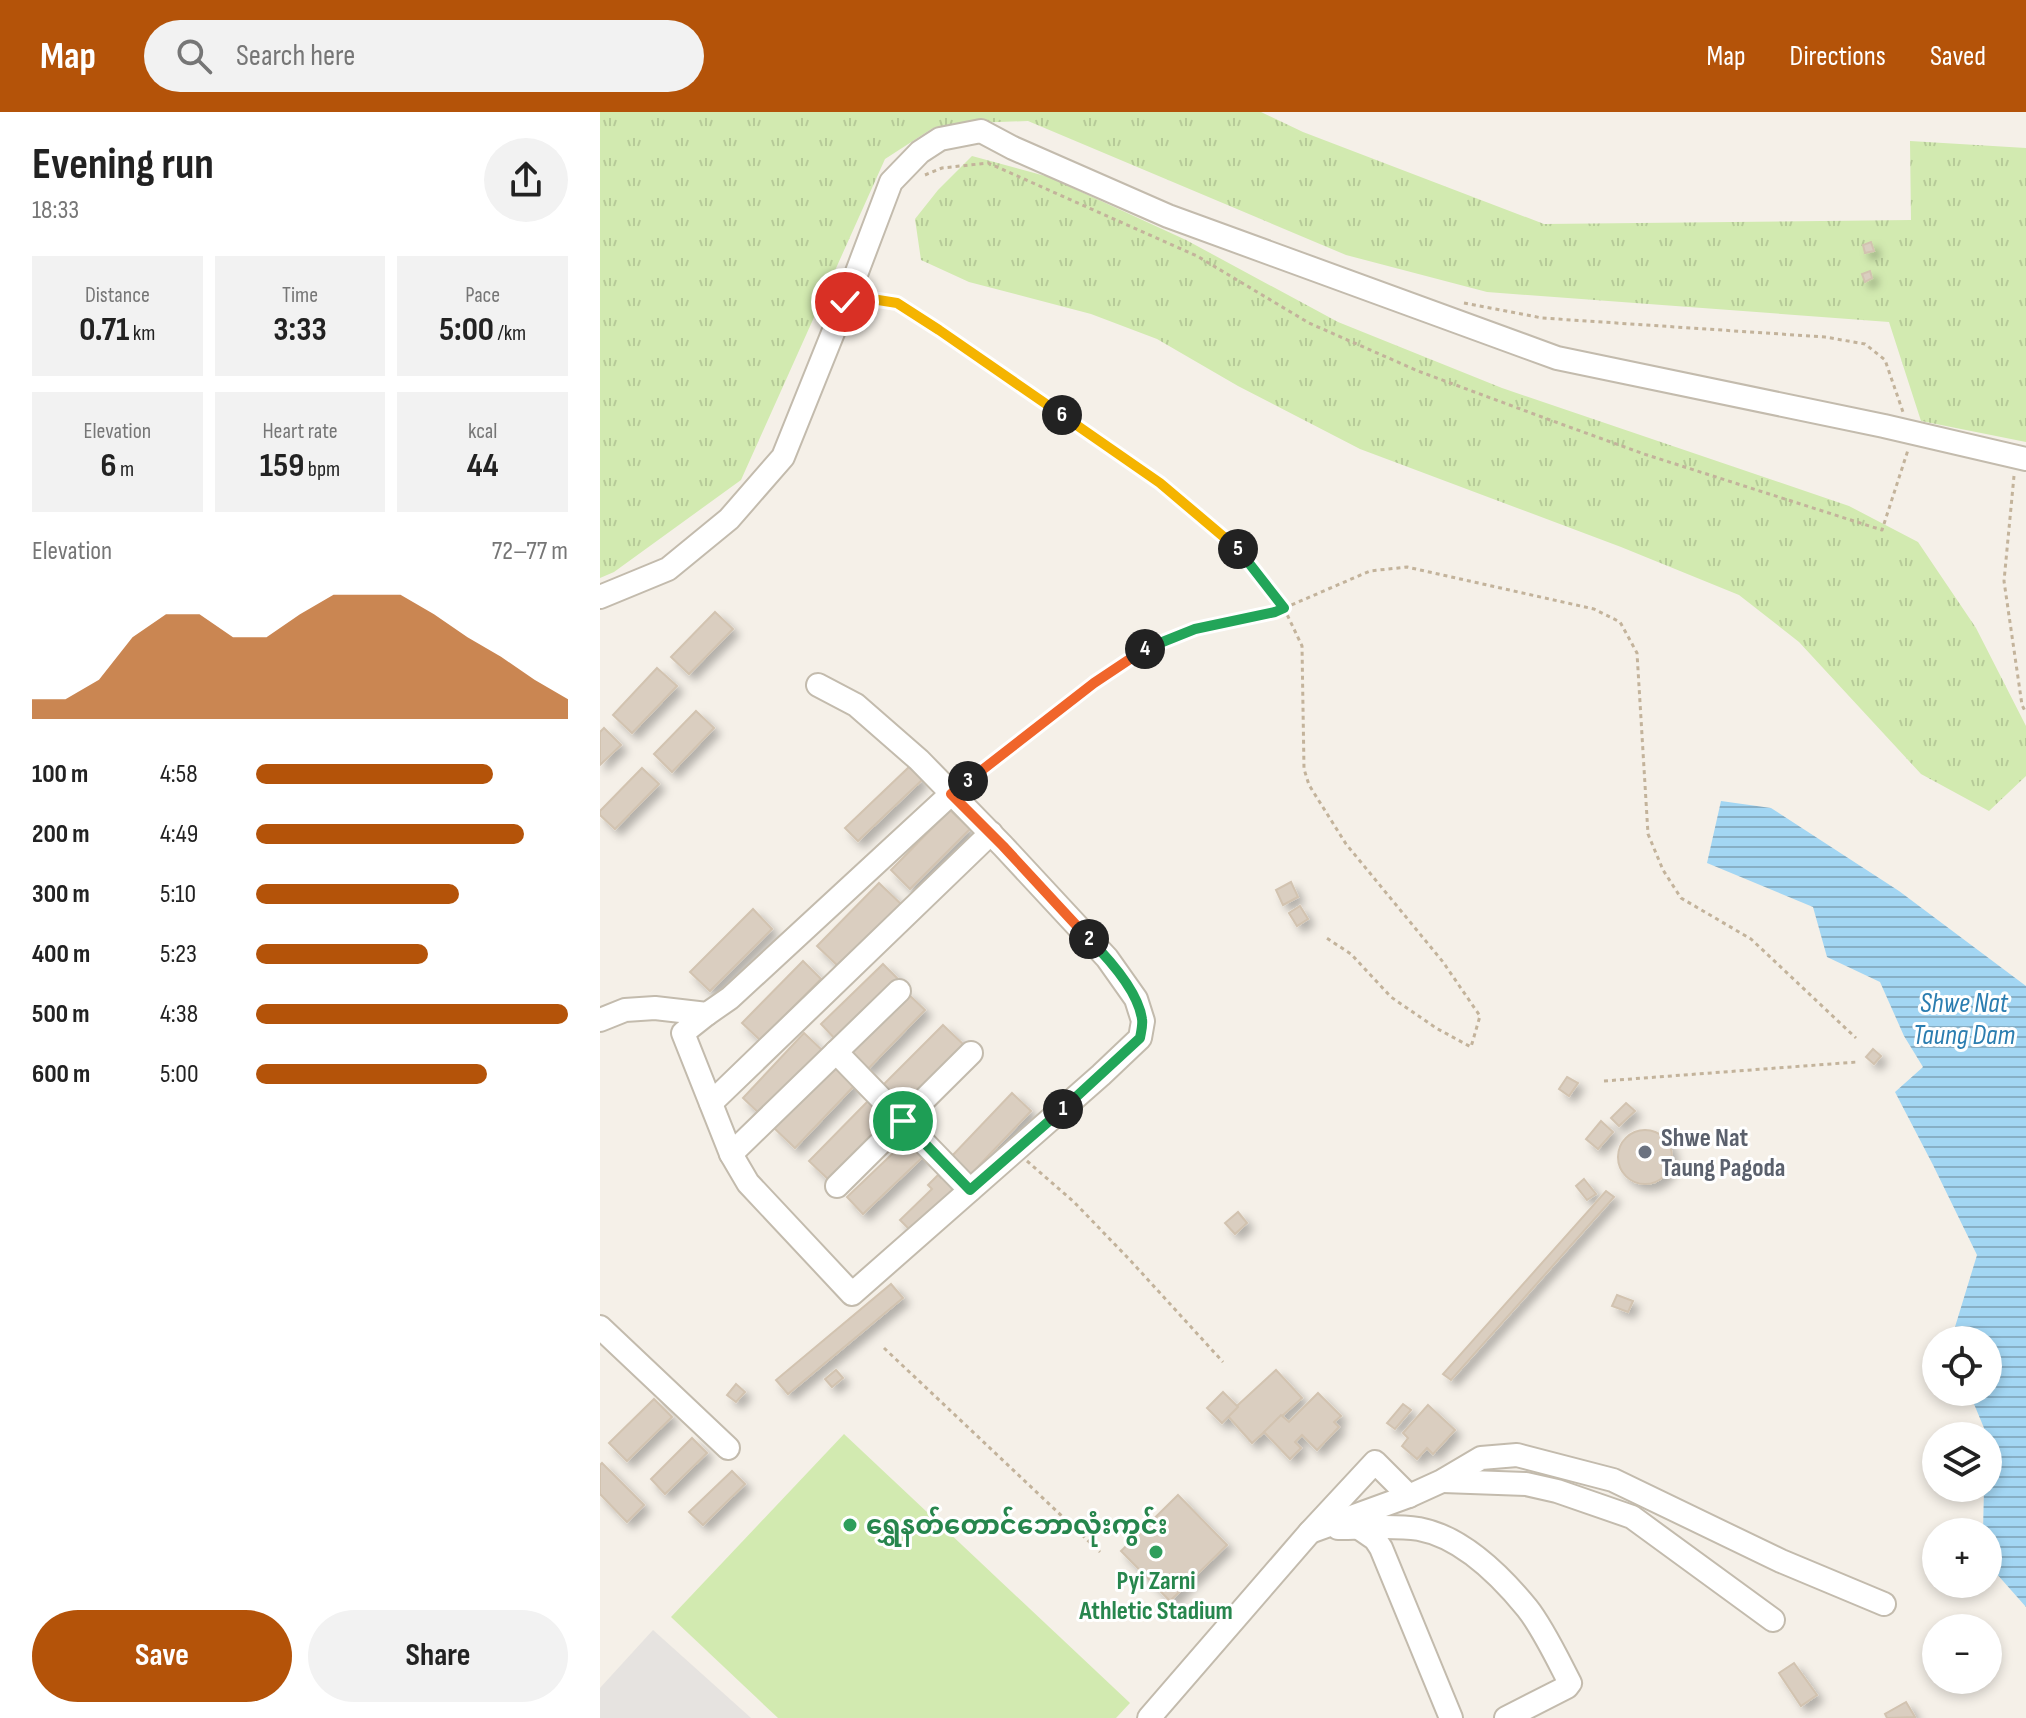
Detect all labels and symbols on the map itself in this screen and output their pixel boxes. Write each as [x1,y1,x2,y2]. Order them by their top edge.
pin [811,268,879,336]
pin: 6 [1042,395,1082,435]
pin: 5 [1218,529,1258,569]
pin: 4 [1125,629,1165,669]
pin: 3 [948,761,988,801]
pin: 2 [1069,919,1109,959]
water label: Shwe Nat Taung Dam [1913,987,2015,1052]
pin [869,1087,937,1155]
pin: 1 [1043,1089,1083,1129]
place label: Shwe Nat Taung Pagoda [1661,1123,1786,1184]
marker: Shwe Nat Taung Pagoda [1636,1143,1654,1161]
place label: ရွှေနတ်တောင်ဘောလုံးကွင်း [866,1506,1168,1547]
marker: ရွှေနတ်တောင်ဘောလုံးကွင်း [841,1516,859,1534]
marker: Pyi Zarni Athletic Stadium [1147,1543,1165,1561]
place label: Pyi Zarni Athletic Stadium [1078,1566,1233,1627]

